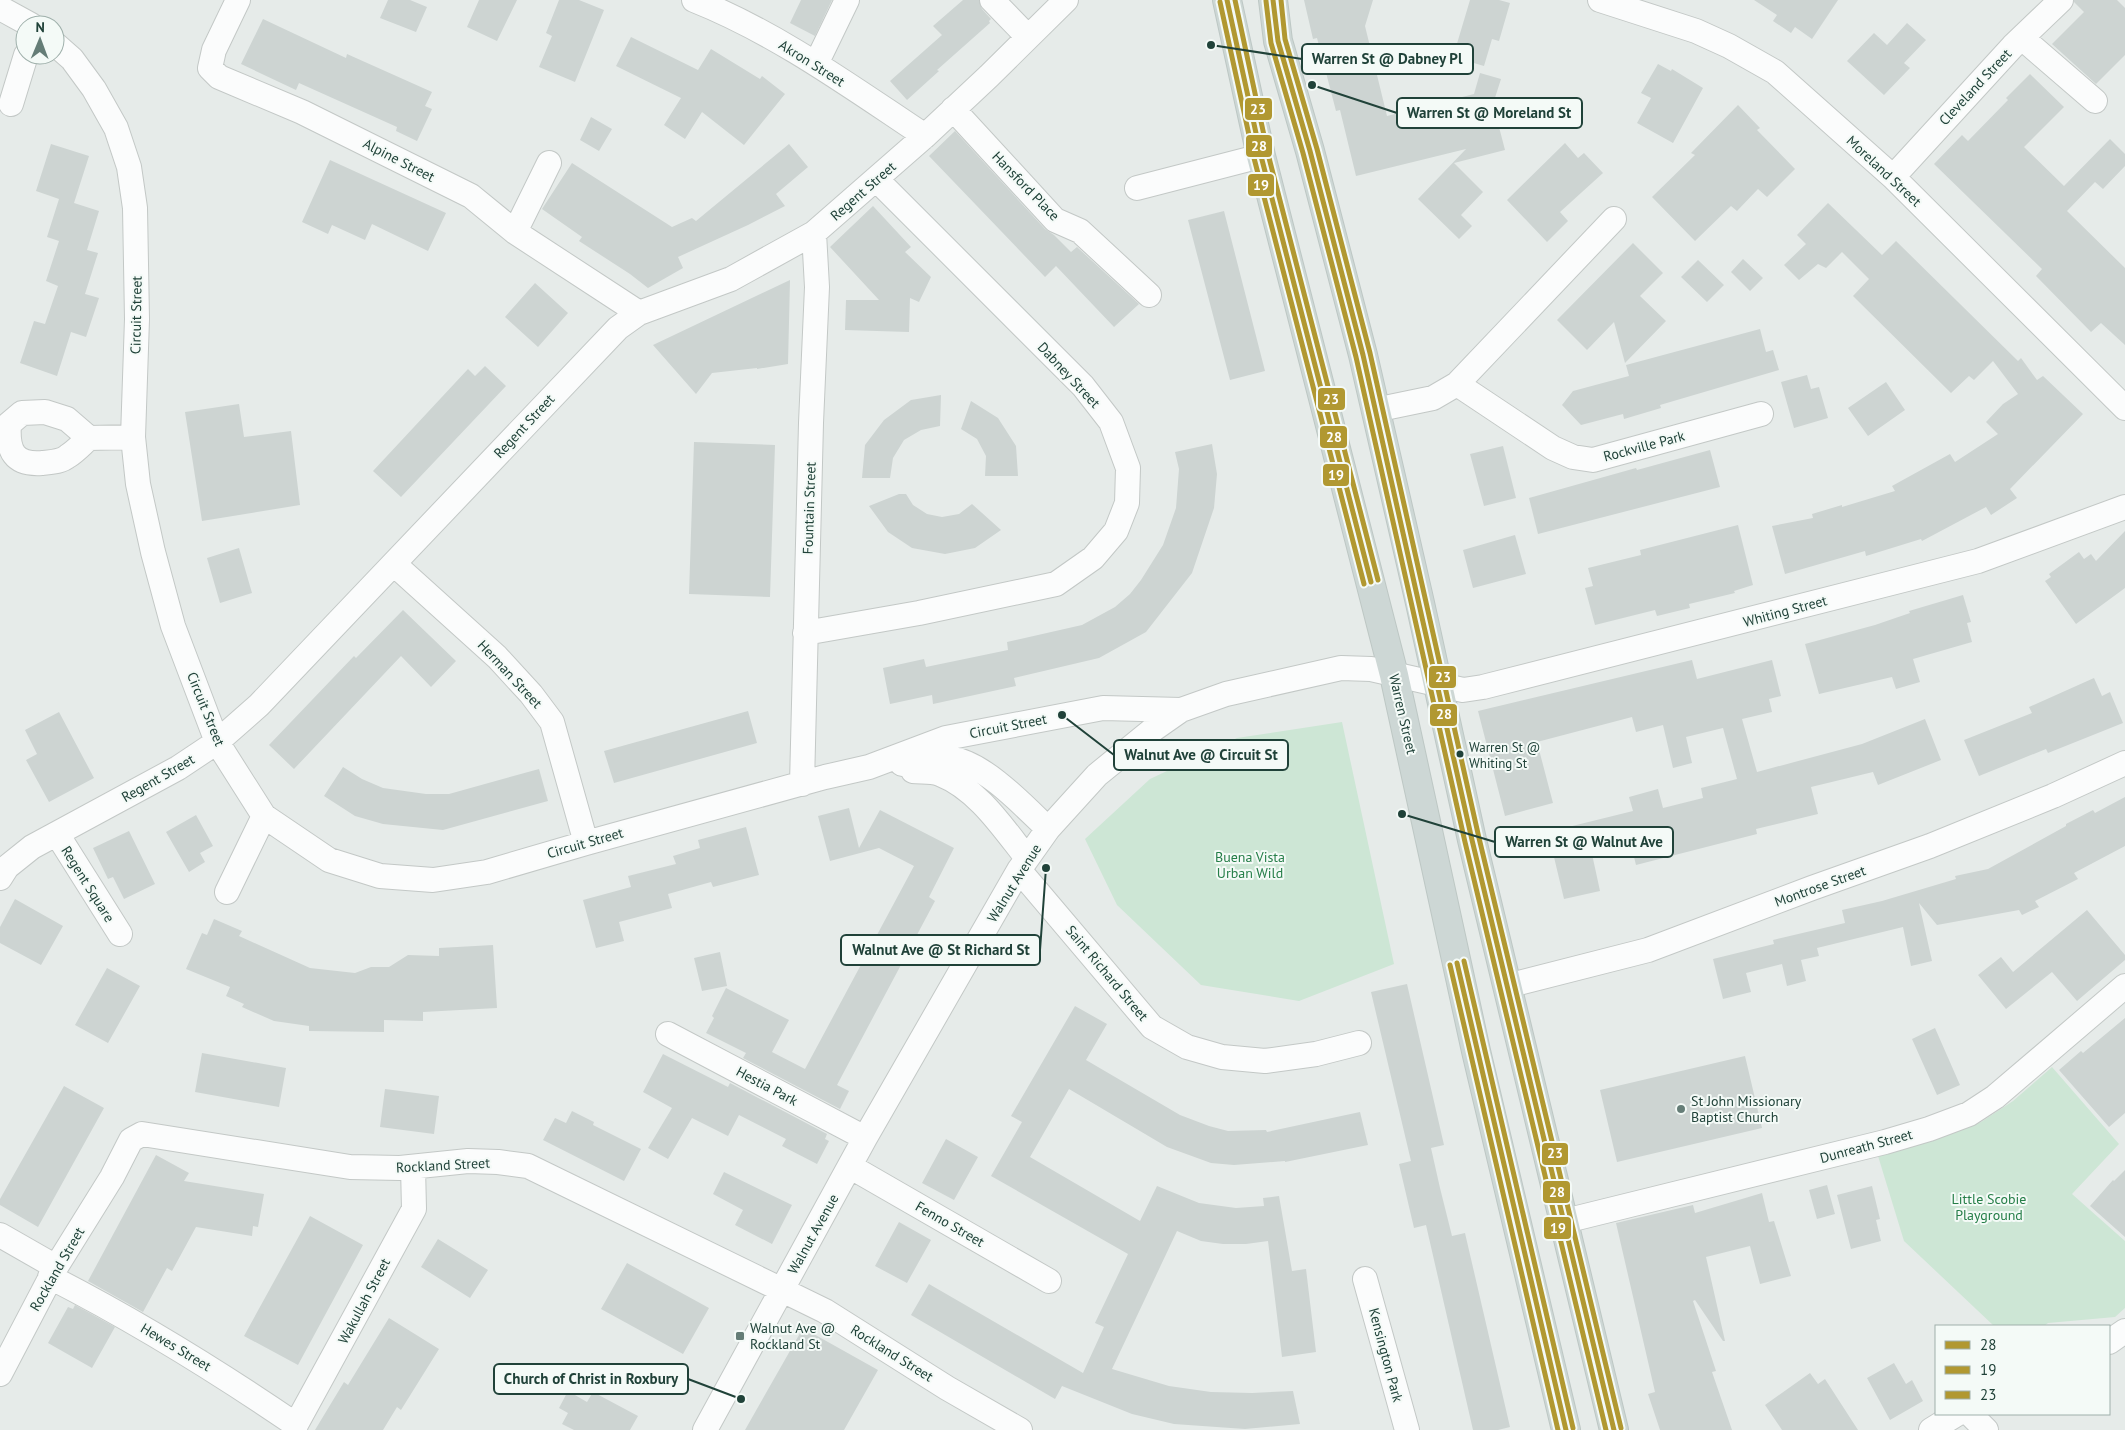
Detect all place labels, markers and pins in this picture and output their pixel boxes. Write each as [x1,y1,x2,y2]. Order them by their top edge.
callout: Warren St @ Dabney Pl [1302,44,1473,74]
callout: Warren St @ Moreland St [1397,98,1582,128]
place label: Warren St @ Whiting St [1469,739,1540,772]
callout: Walnut Ave @ Circuit St [1114,740,1288,770]
marker: Warren St @ Whiting St [1455,749,1465,759]
callout: Warren St @ Walnut Ave [1495,827,1673,857]
callout: Walnut Ave @ St Richard St [841,935,1040,965]
place label: St John Missionary Baptist Church [1691,1092,1802,1126]
marker: St John Missionary Baptist Church [1675,1103,1687,1115]
place label: Walnut Ave @ Rockland St [750,1319,835,1353]
marker: Walnut Ave @ Rockland St [734,1330,746,1342]
callout: Church of Christ in Roxbury [494,1364,688,1394]

